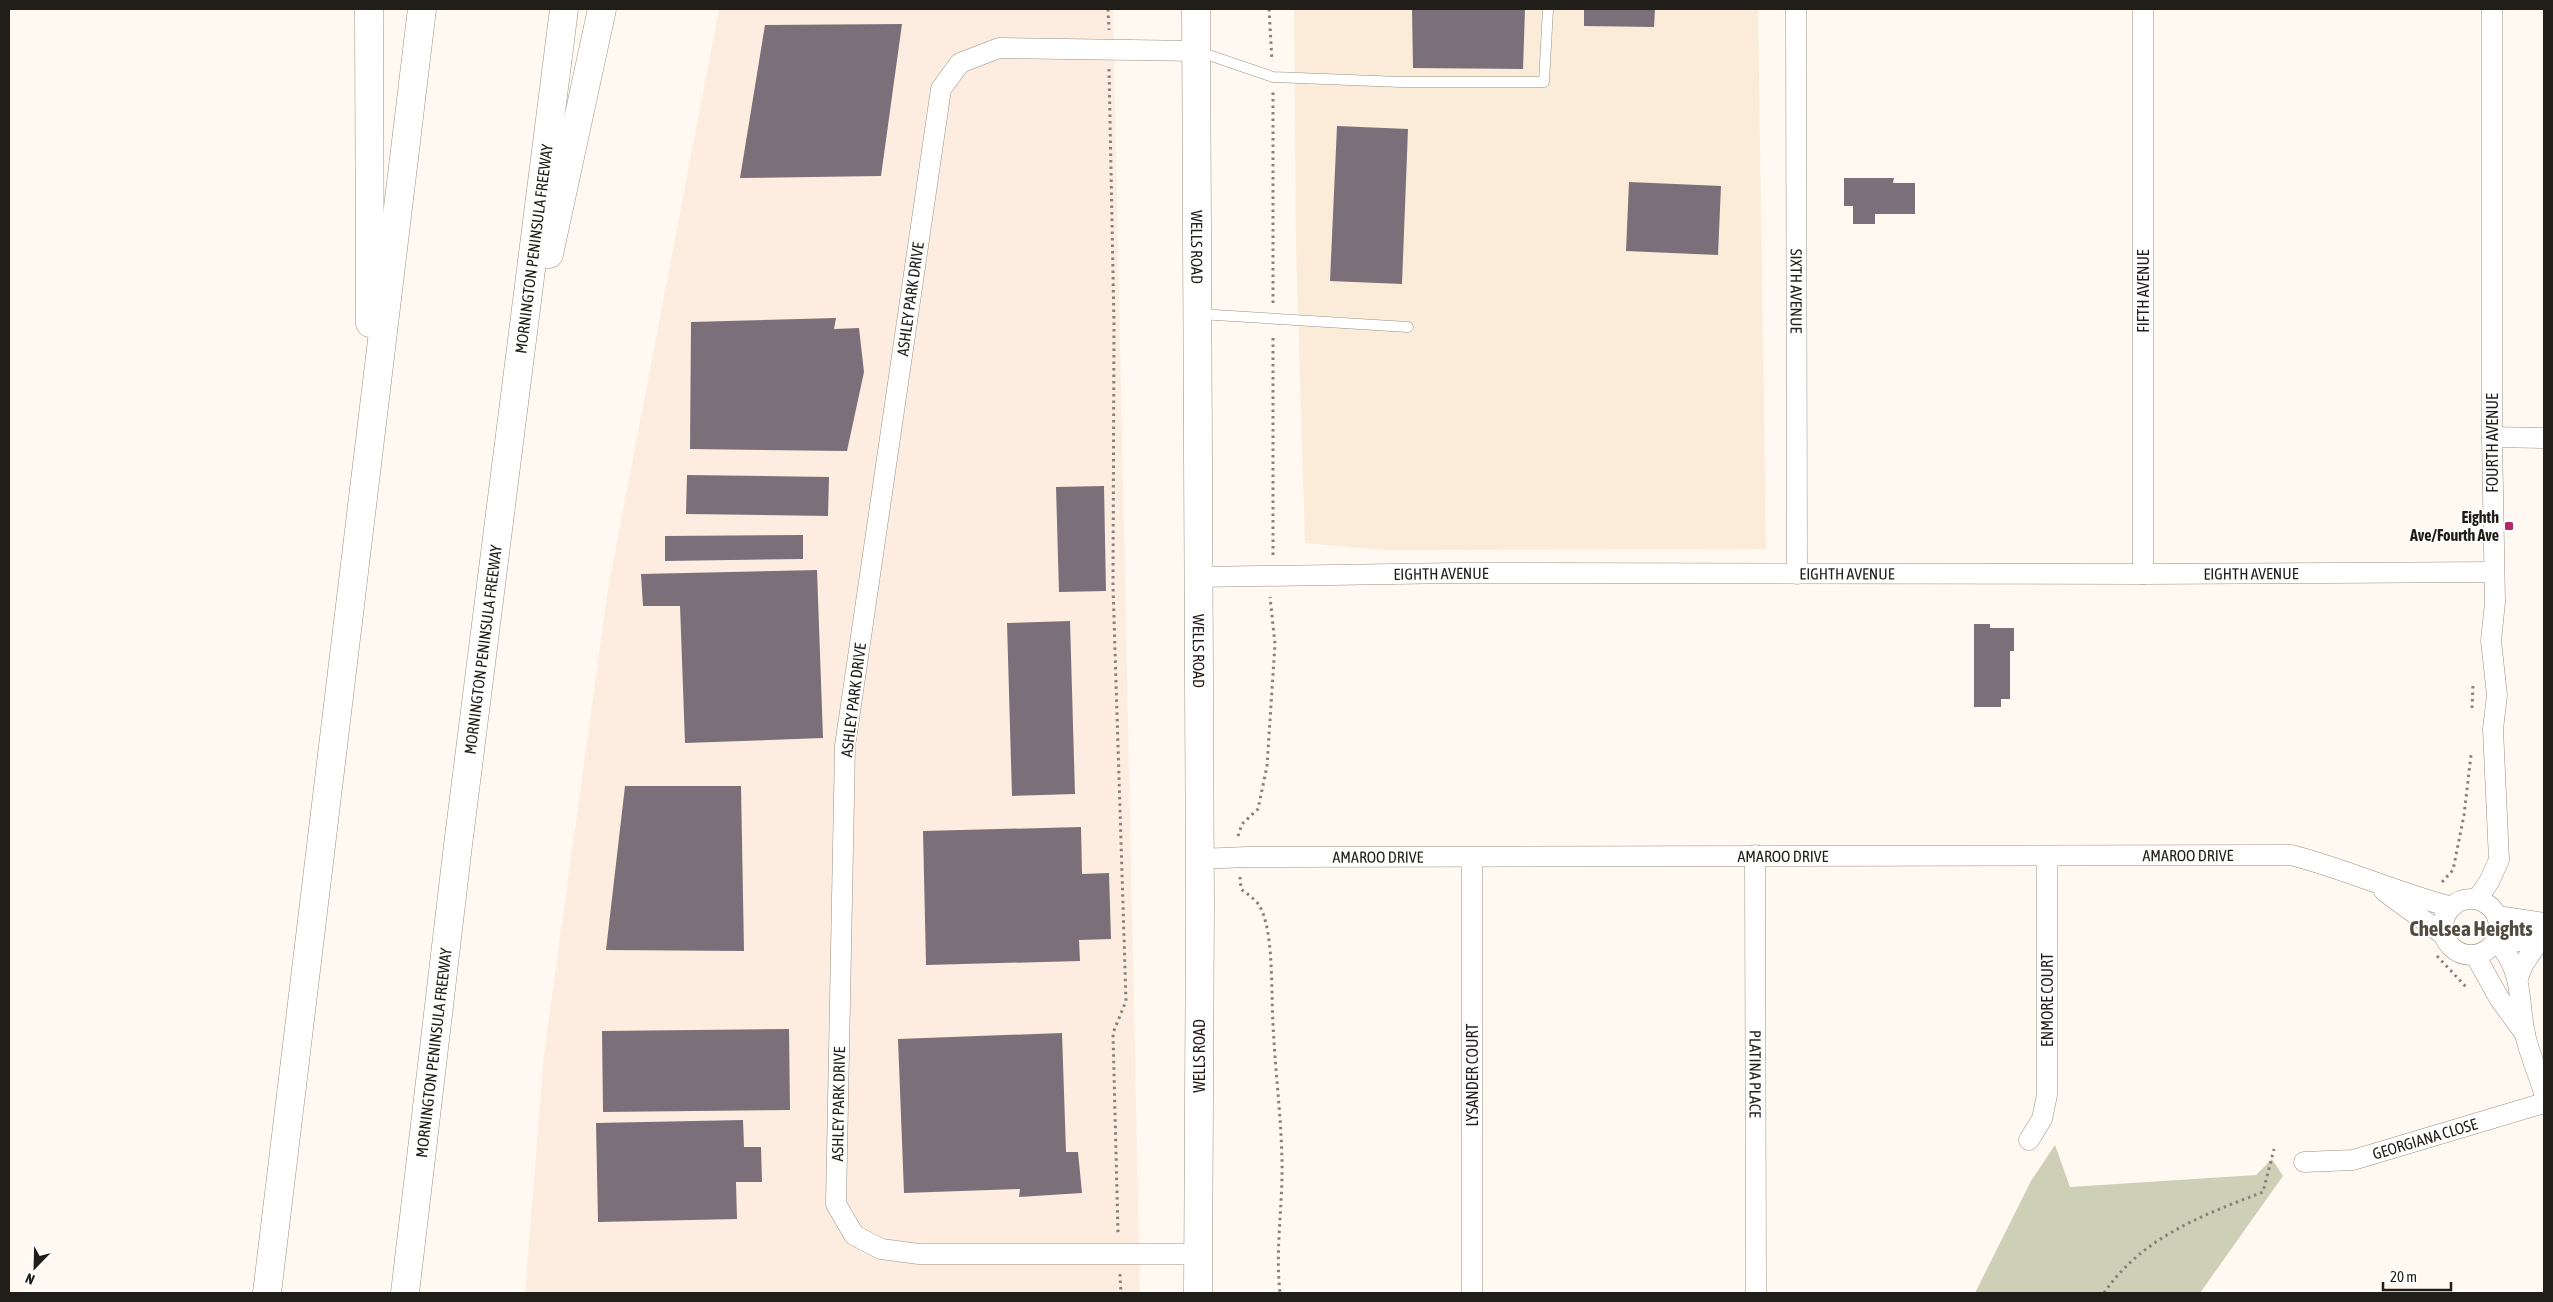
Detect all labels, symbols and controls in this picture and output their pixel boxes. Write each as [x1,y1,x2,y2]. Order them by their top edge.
street label: MORNINGTON PENINSULA FREEWAY [511,142,556,355]
street label: WELLS ROAD [1188,210,1206,284]
street label: ASHLEY PARK DRIVE [893,241,927,357]
street label: SIXTH AVENUE [1787,249,1806,333]
street label: FIFTH AVENUE [2134,249,2152,333]
street label: FOURTH AVENUE [2483,393,2501,493]
place label: Eighth Ave/Fourth Ave [2409,508,2499,544]
marker: Eighth Ave/Fourth Ave [2503,520,2515,532]
street label: MORNINGTON PENINSULA FREEWAY [461,543,505,755]
street label: EIGHTH AVENUE [1393,564,1489,583]
street label: EIGHTH AVENUE [2203,564,2299,583]
street label: EIGHTH AVENUE [1799,565,1895,583]
street label: WELLS ROAD [1190,614,1208,688]
street label: ASHLEY PARK DRIVE [837,642,869,758]
street label: AMAROO DRIVE [2142,846,2234,864]
street label: AMAROO DRIVE [1737,847,1829,865]
street label: AMAROO DRIVE [1332,848,1424,866]
district label: Chelsea Heights [2409,916,2533,940]
street label: MORNINGTON PENINSULA FREEWAY [412,946,455,1159]
street label: ENMORE COURT [2038,953,2056,1047]
street label: WELLS ROAD [1190,1019,1208,1093]
street label: LYSANDER COURT [1463,1024,1481,1126]
street label: PLATINA PLACE [1746,1030,1765,1118]
street label: ASHLEY PARK DRIVE [828,1046,848,1162]
street label: GEORGIANA CLOSE [2370,1114,2480,1163]
north arrow [10,1242,60,1292]
scale bar [2383,1260,2450,1292]
text: 20 m [2390,1268,2417,1285]
text: N [23,1270,37,1288]

